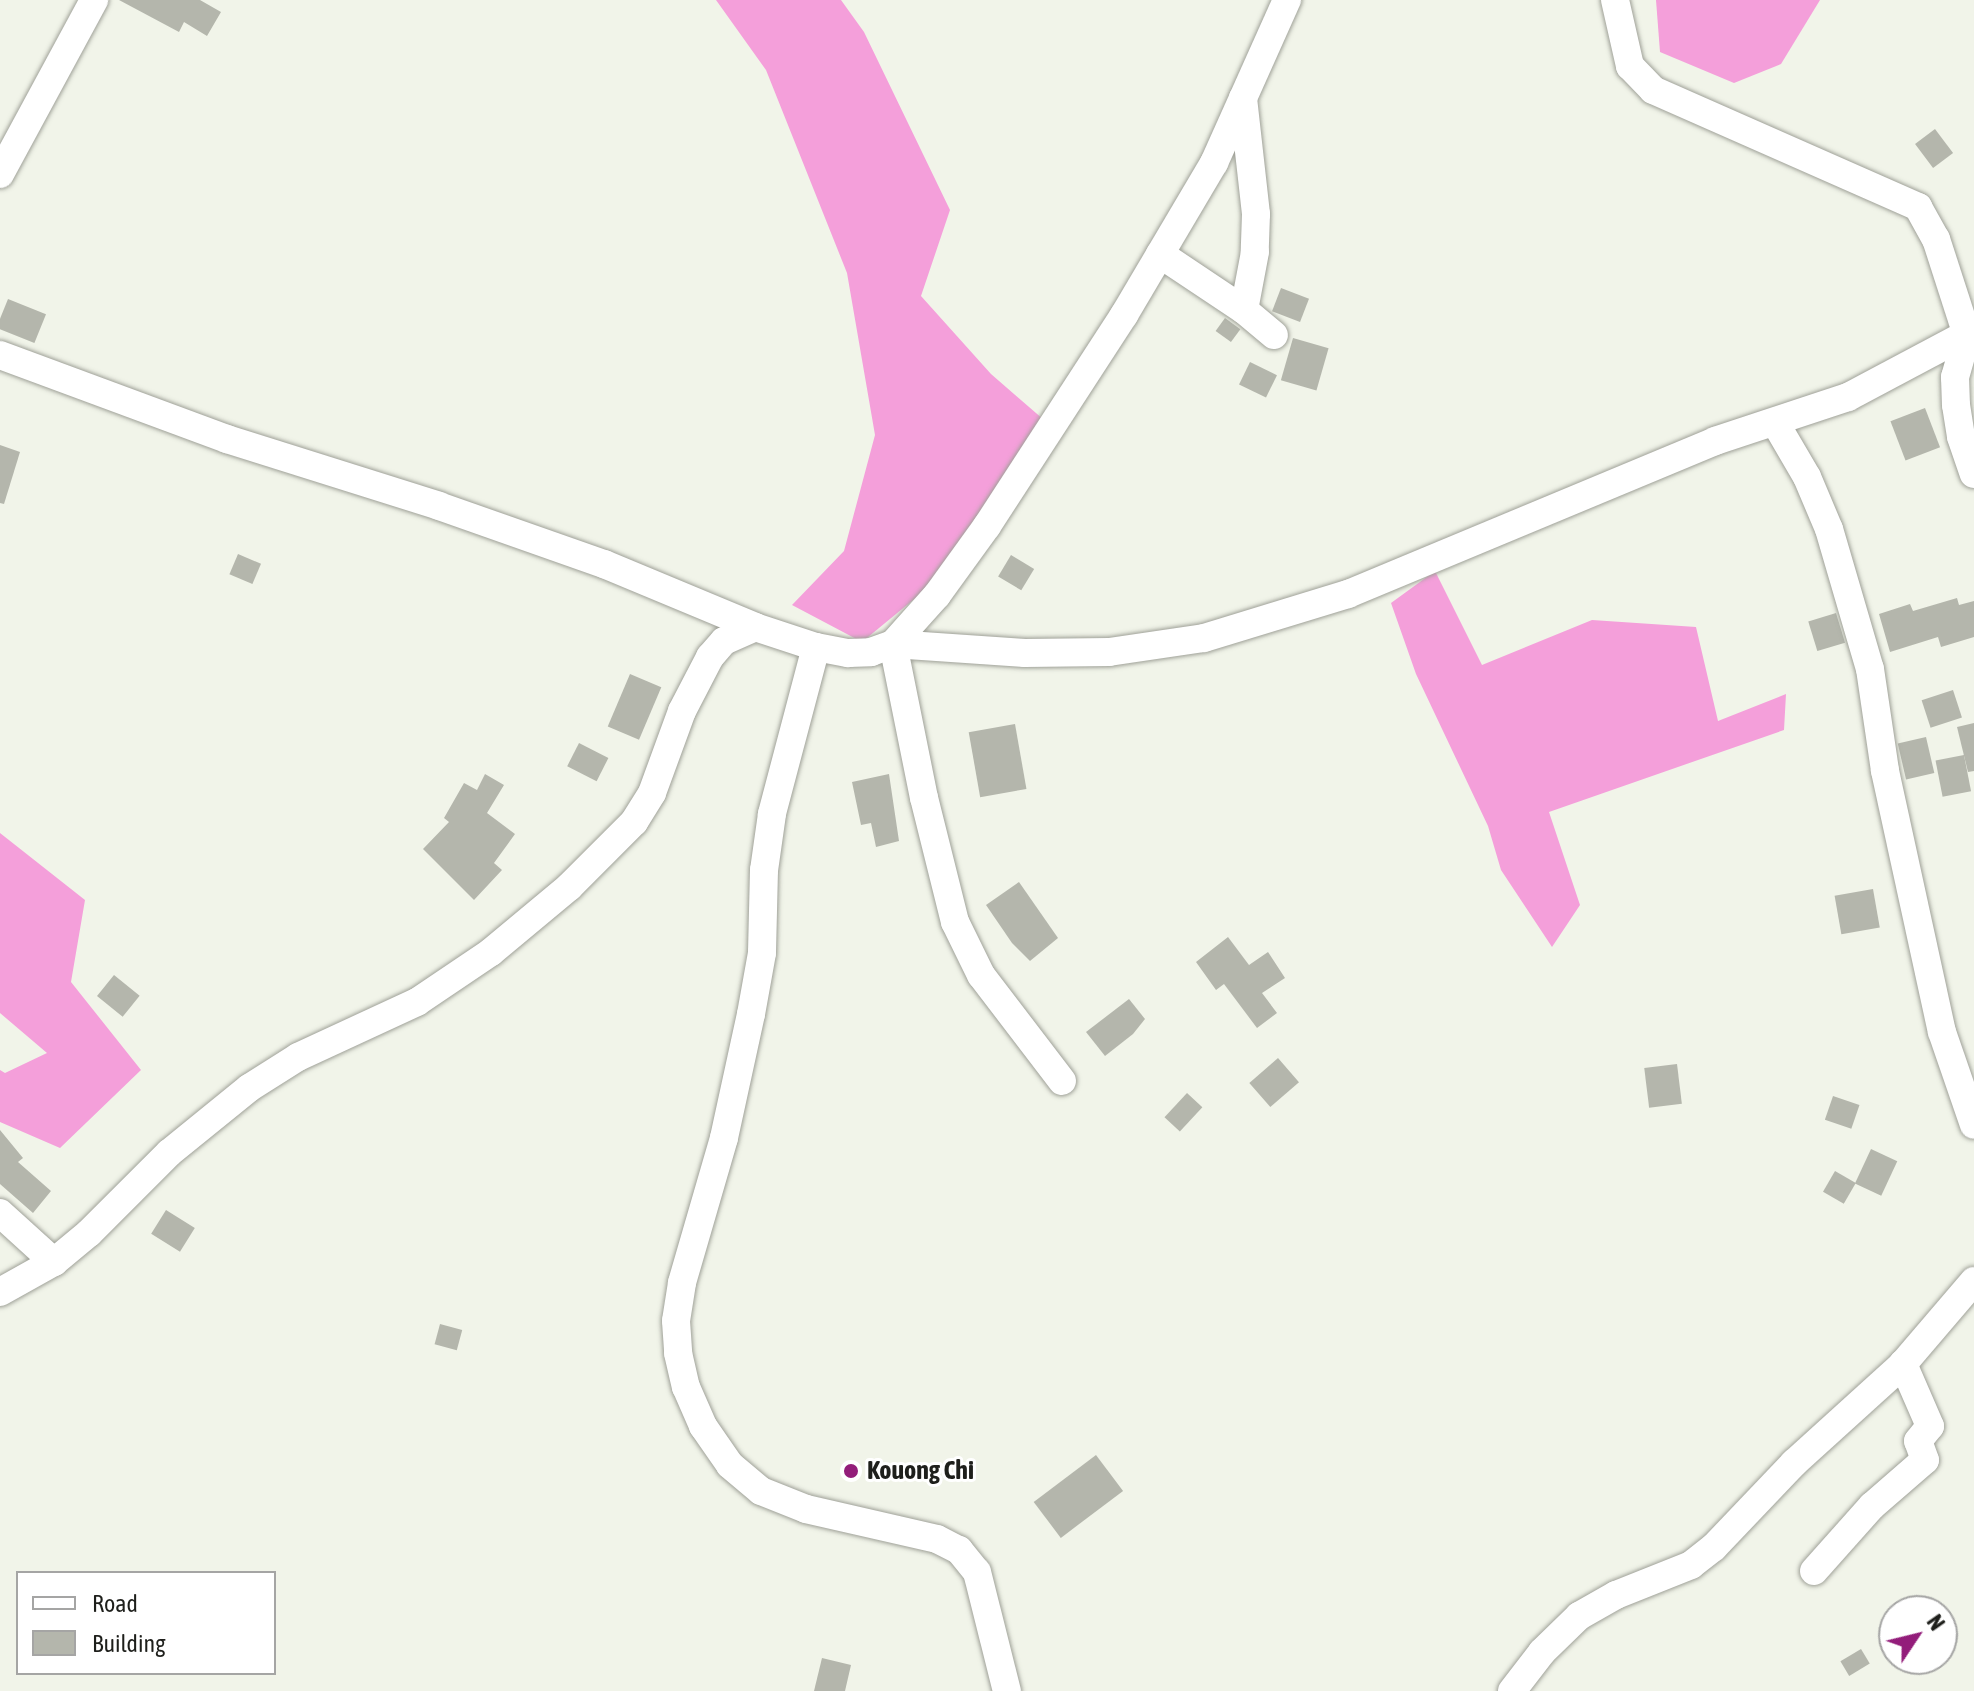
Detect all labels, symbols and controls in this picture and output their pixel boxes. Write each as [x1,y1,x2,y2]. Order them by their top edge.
place label: Kouong Chi [867,1455,974,1487]
marker: Kouong Chi [842,1462,860,1480]
legend [16,1571,276,1675]
text: Road [92,1590,138,1617]
north arrow [1878,1595,1958,1675]
text: N [1922,1610,1950,1635]
text: Building [92,1630,165,1657]

